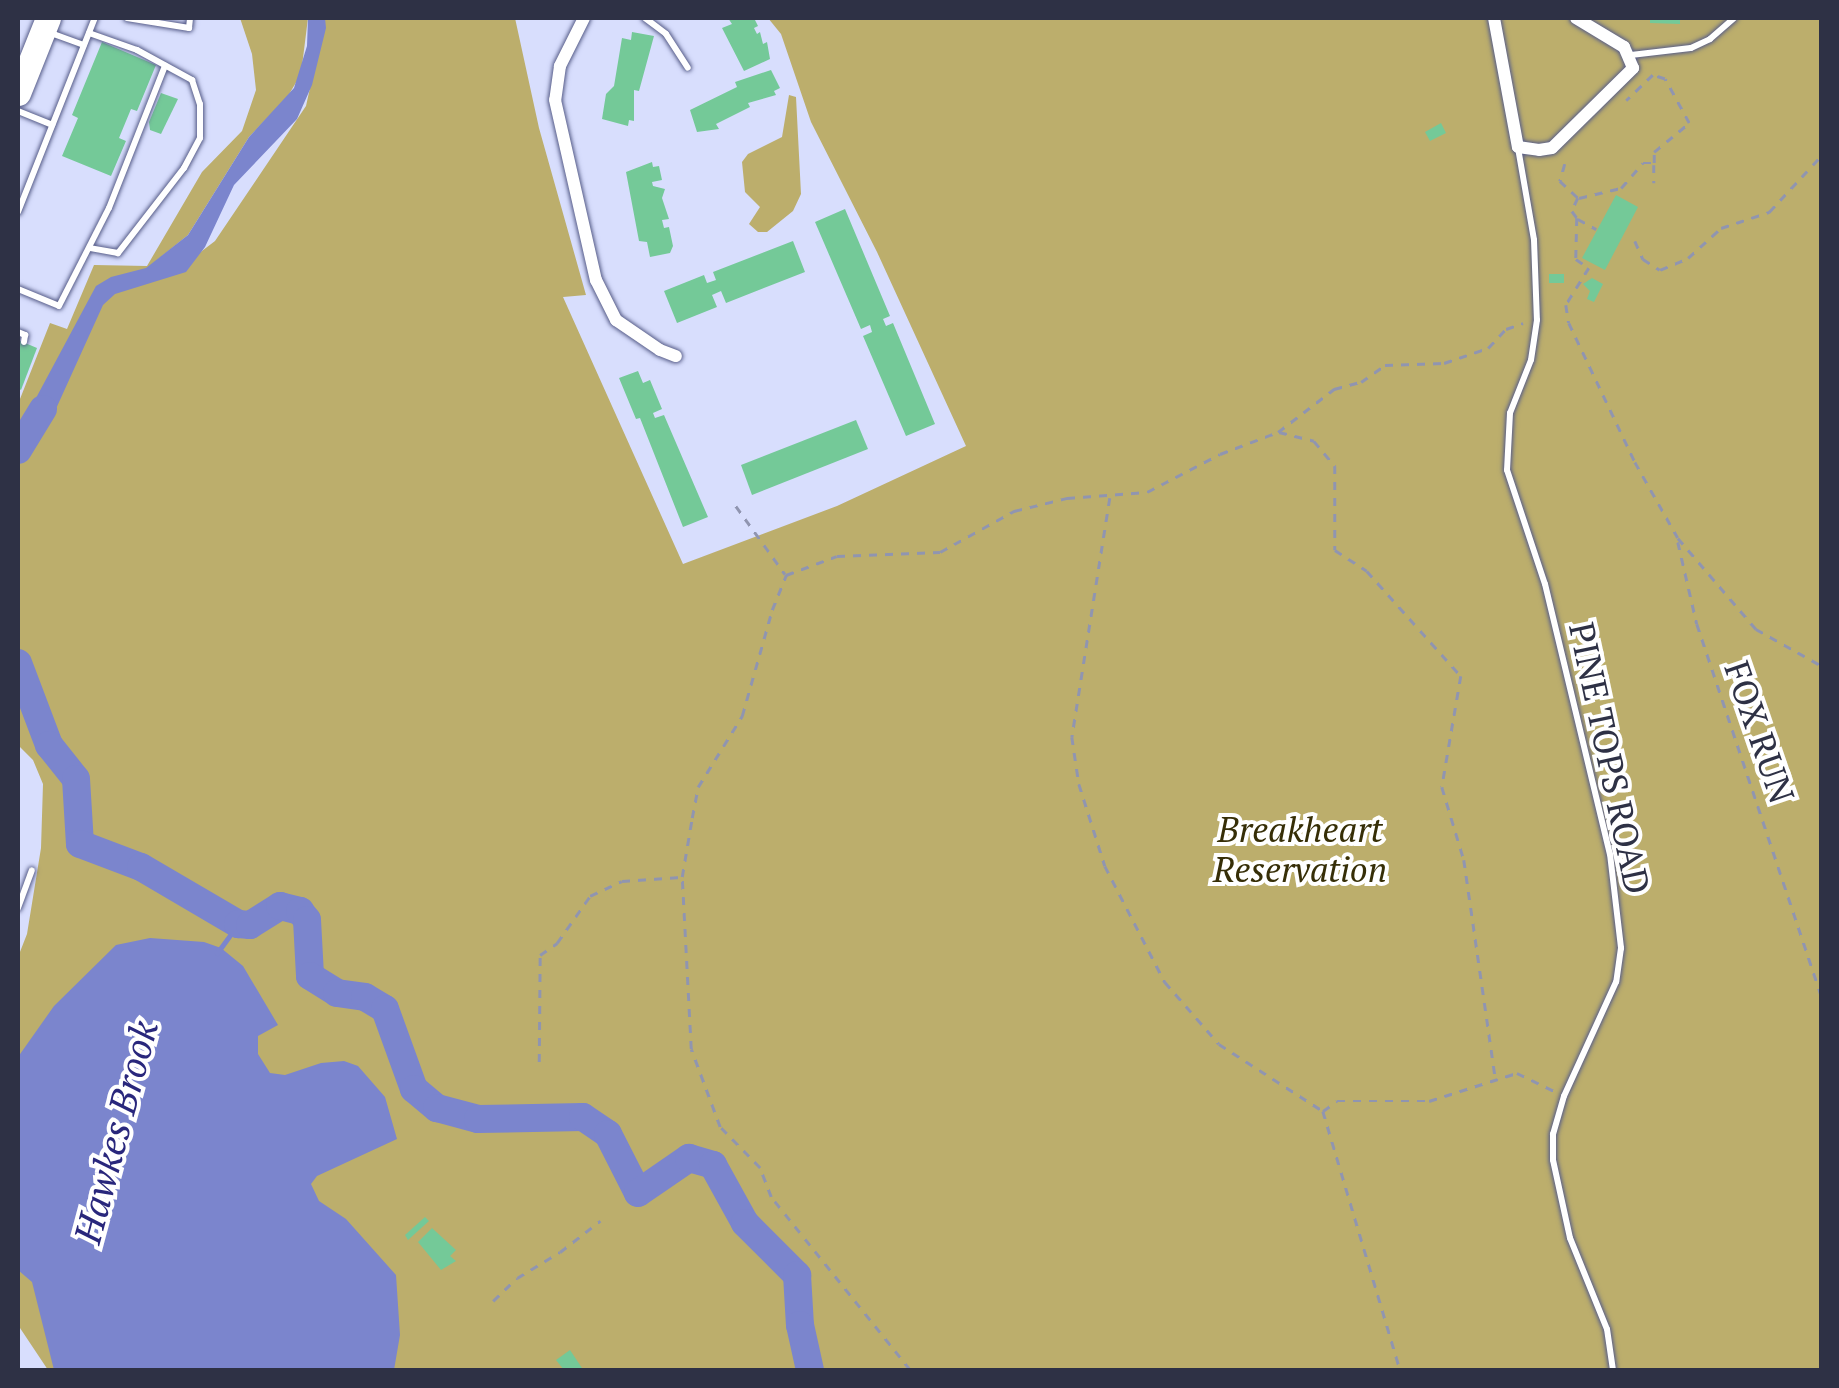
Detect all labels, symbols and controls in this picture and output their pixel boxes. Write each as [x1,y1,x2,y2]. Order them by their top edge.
street label: PINE TOPS ROAD [1561,618,1659,898]
street label: FOX RUN [1716,656,1804,808]
park label: Breakheart Reservation [1213,808,1387,890]
water label: Hawkes Brook [64,1016,168,1248]

